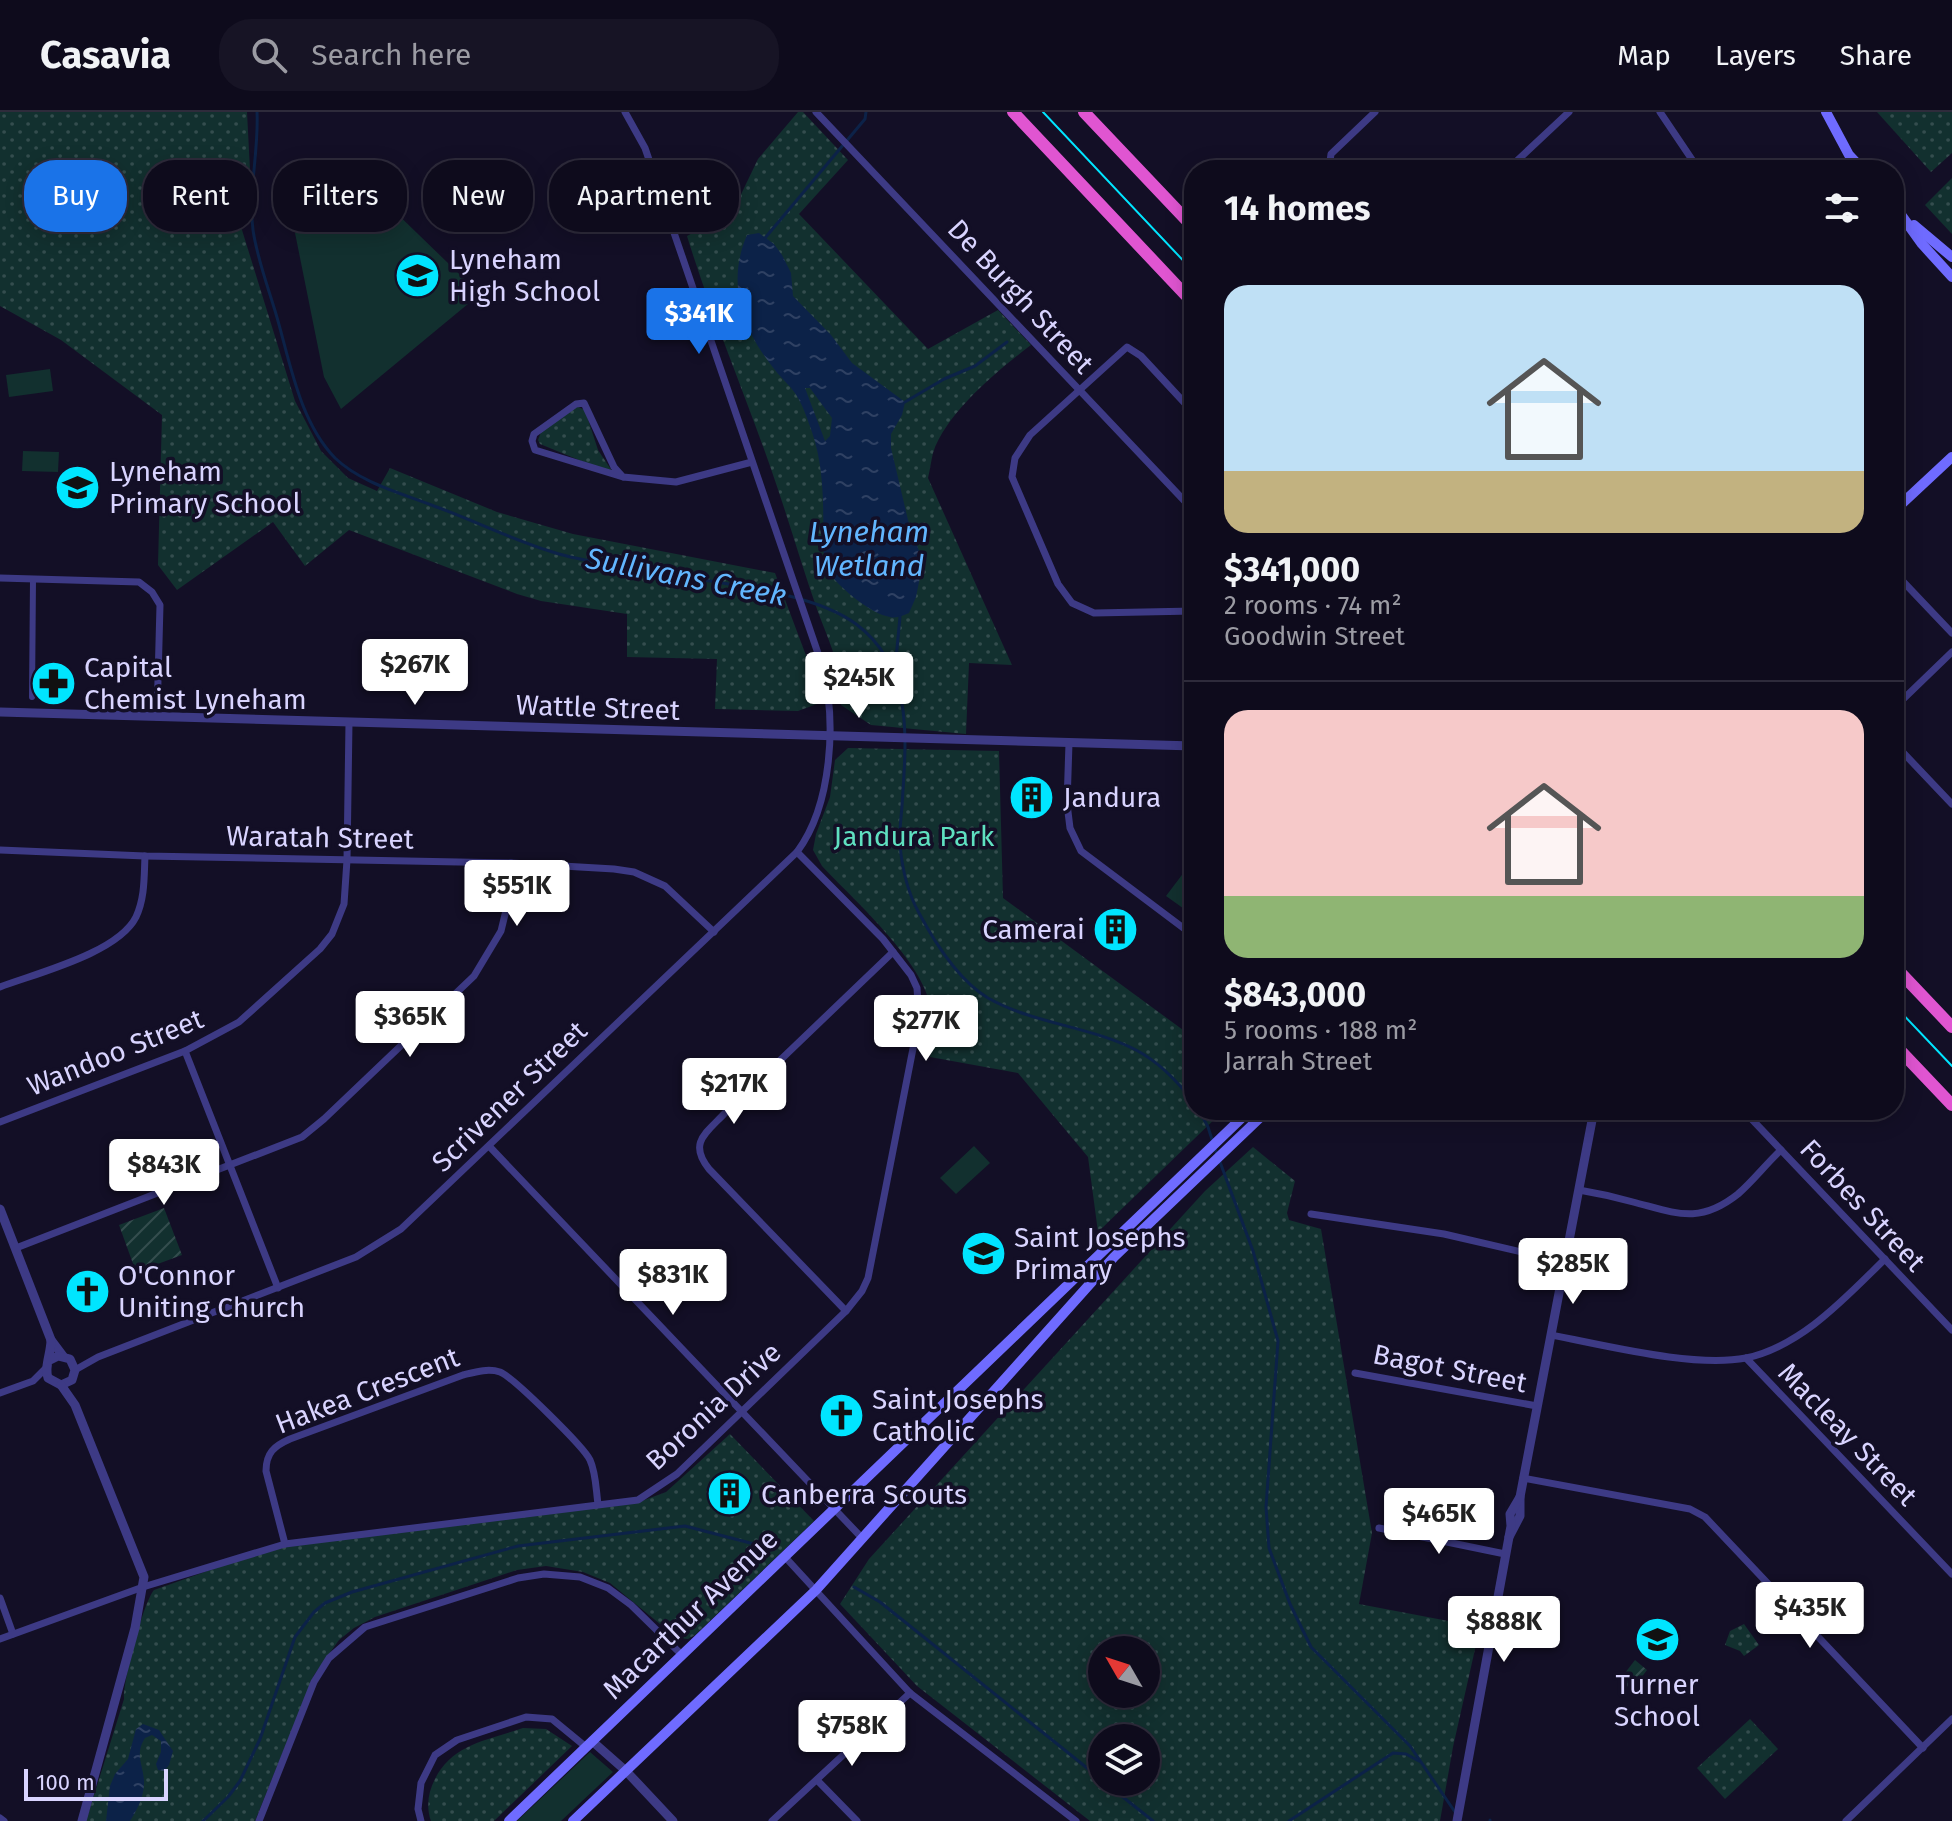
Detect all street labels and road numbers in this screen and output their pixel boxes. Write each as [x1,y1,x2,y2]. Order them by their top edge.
street label: De Burgh Street [941,212,1101,381]
street label: Wattle Street [515,688,681,727]
street label: Waratah Street [226,819,415,856]
street label: Wandoo Street [22,1002,209,1103]
street label: Scrivener Street [425,1014,594,1178]
street label: Forbes Street [1793,1133,1933,1279]
street label: Boronia Drive [639,1336,788,1477]
street label: Bagot Street [1370,1337,1530,1400]
street label: Hakea Crescent [271,1340,465,1441]
street label: Macleay Street [1771,1356,1925,1513]
street label: Macarthur Avenue [596,1523,785,1706]

